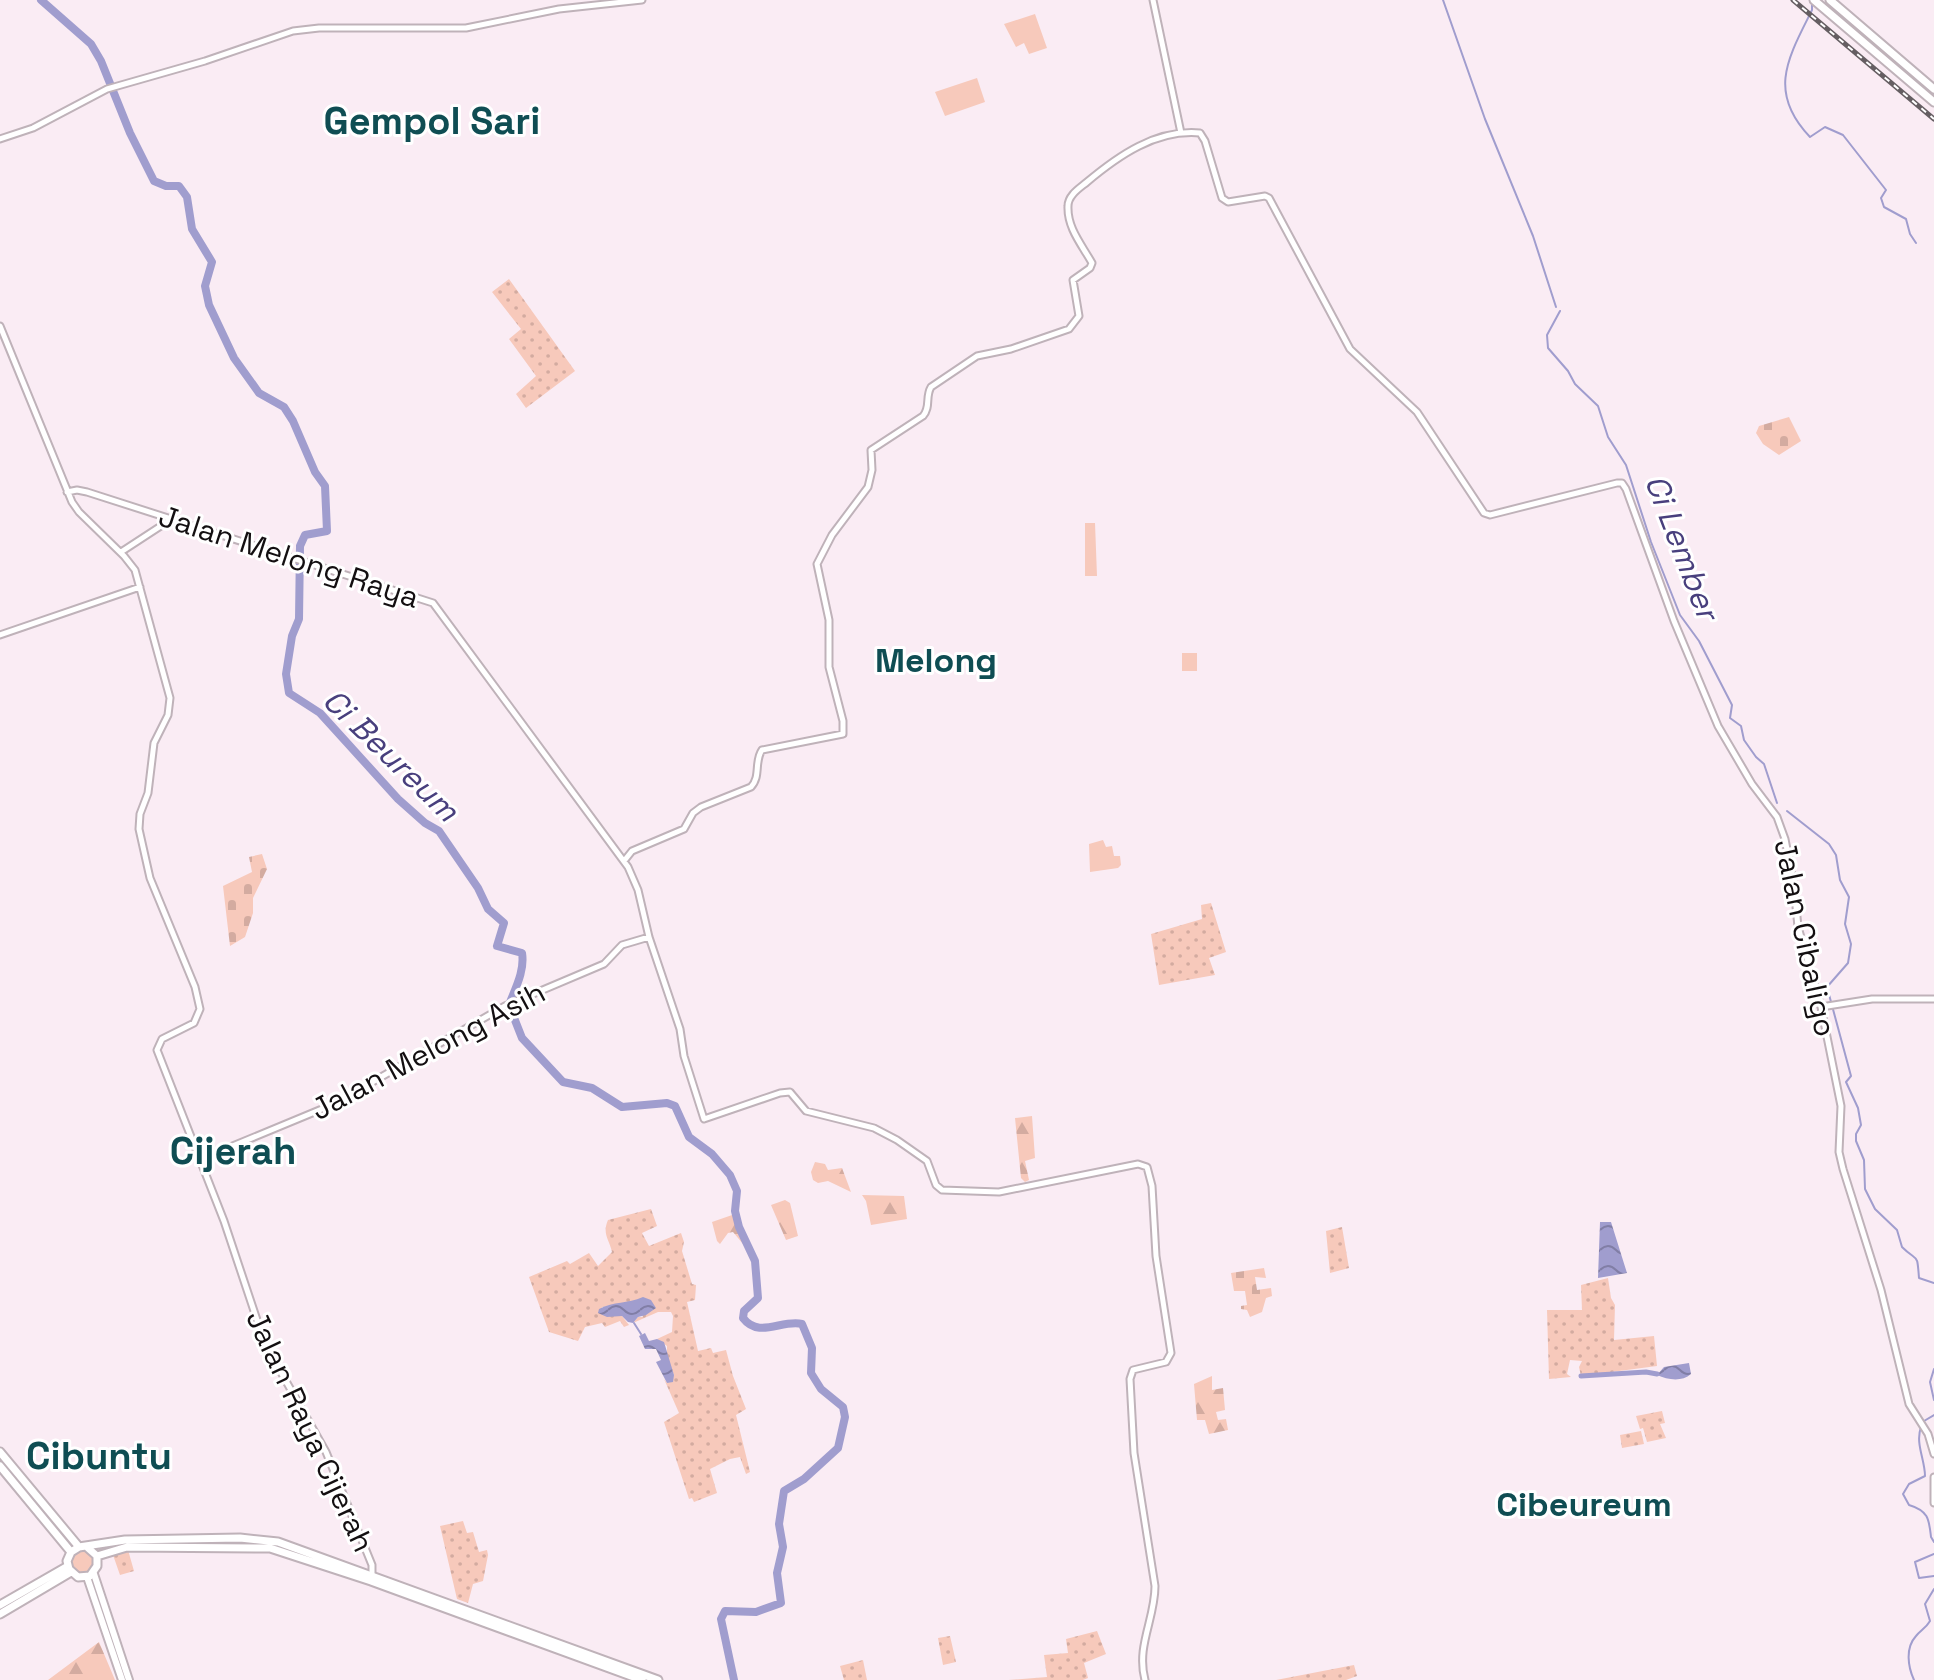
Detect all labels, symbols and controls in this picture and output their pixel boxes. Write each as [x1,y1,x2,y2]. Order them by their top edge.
district label: Gempol Sari [324,97,540,145]
water label: Ci Lember [1636,469,1729,628]
street label: Jalan Melong Raya [154,496,424,617]
district label: Melong [875,639,997,682]
water label: Ci Beureum [315,680,468,831]
street label: Jalan Cibaligo [1766,836,1845,1040]
street label: Jalan Melong Asih [304,972,552,1129]
district label: Cijerah [170,1127,296,1175]
street label: Jalan Raya Cijerah [237,1304,384,1558]
district label: Cibuntu [26,1432,172,1480]
district label: Cibeureum [1496,1483,1672,1526]

